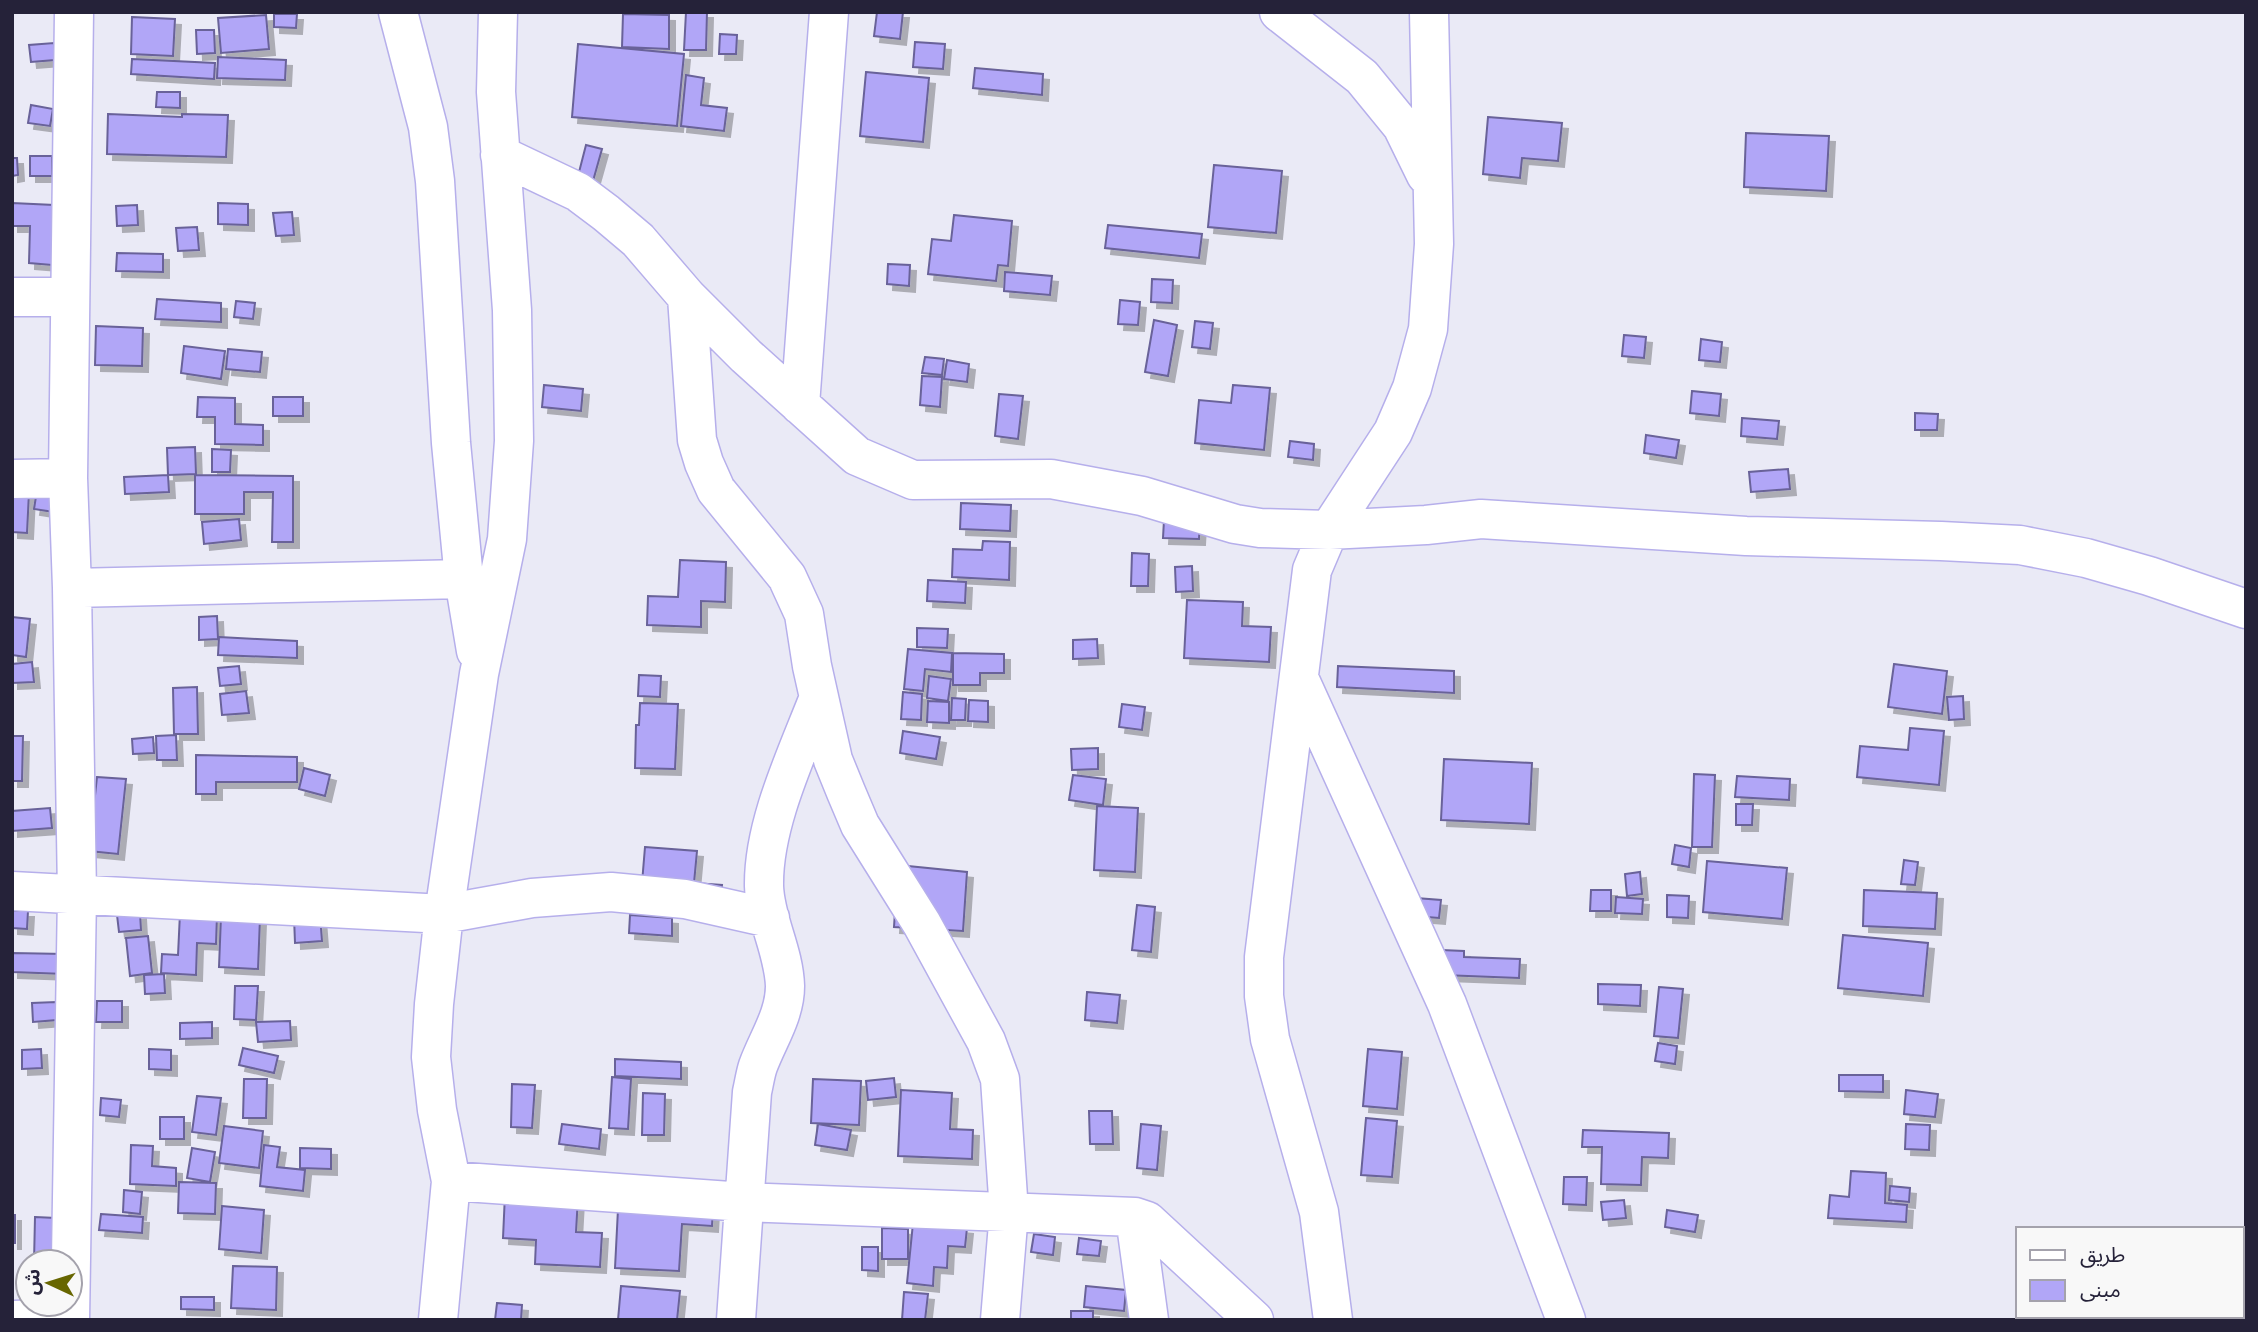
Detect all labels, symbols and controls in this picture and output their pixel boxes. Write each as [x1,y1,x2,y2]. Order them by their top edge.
legend [2016,1227,2244,1318]
text: طريق [2080,1243,2125,1270]
north arrow [14,1248,84,1318]
text: ش [21,1268,47,1296]
text: مبنى [2080,1278,2121,1305]

